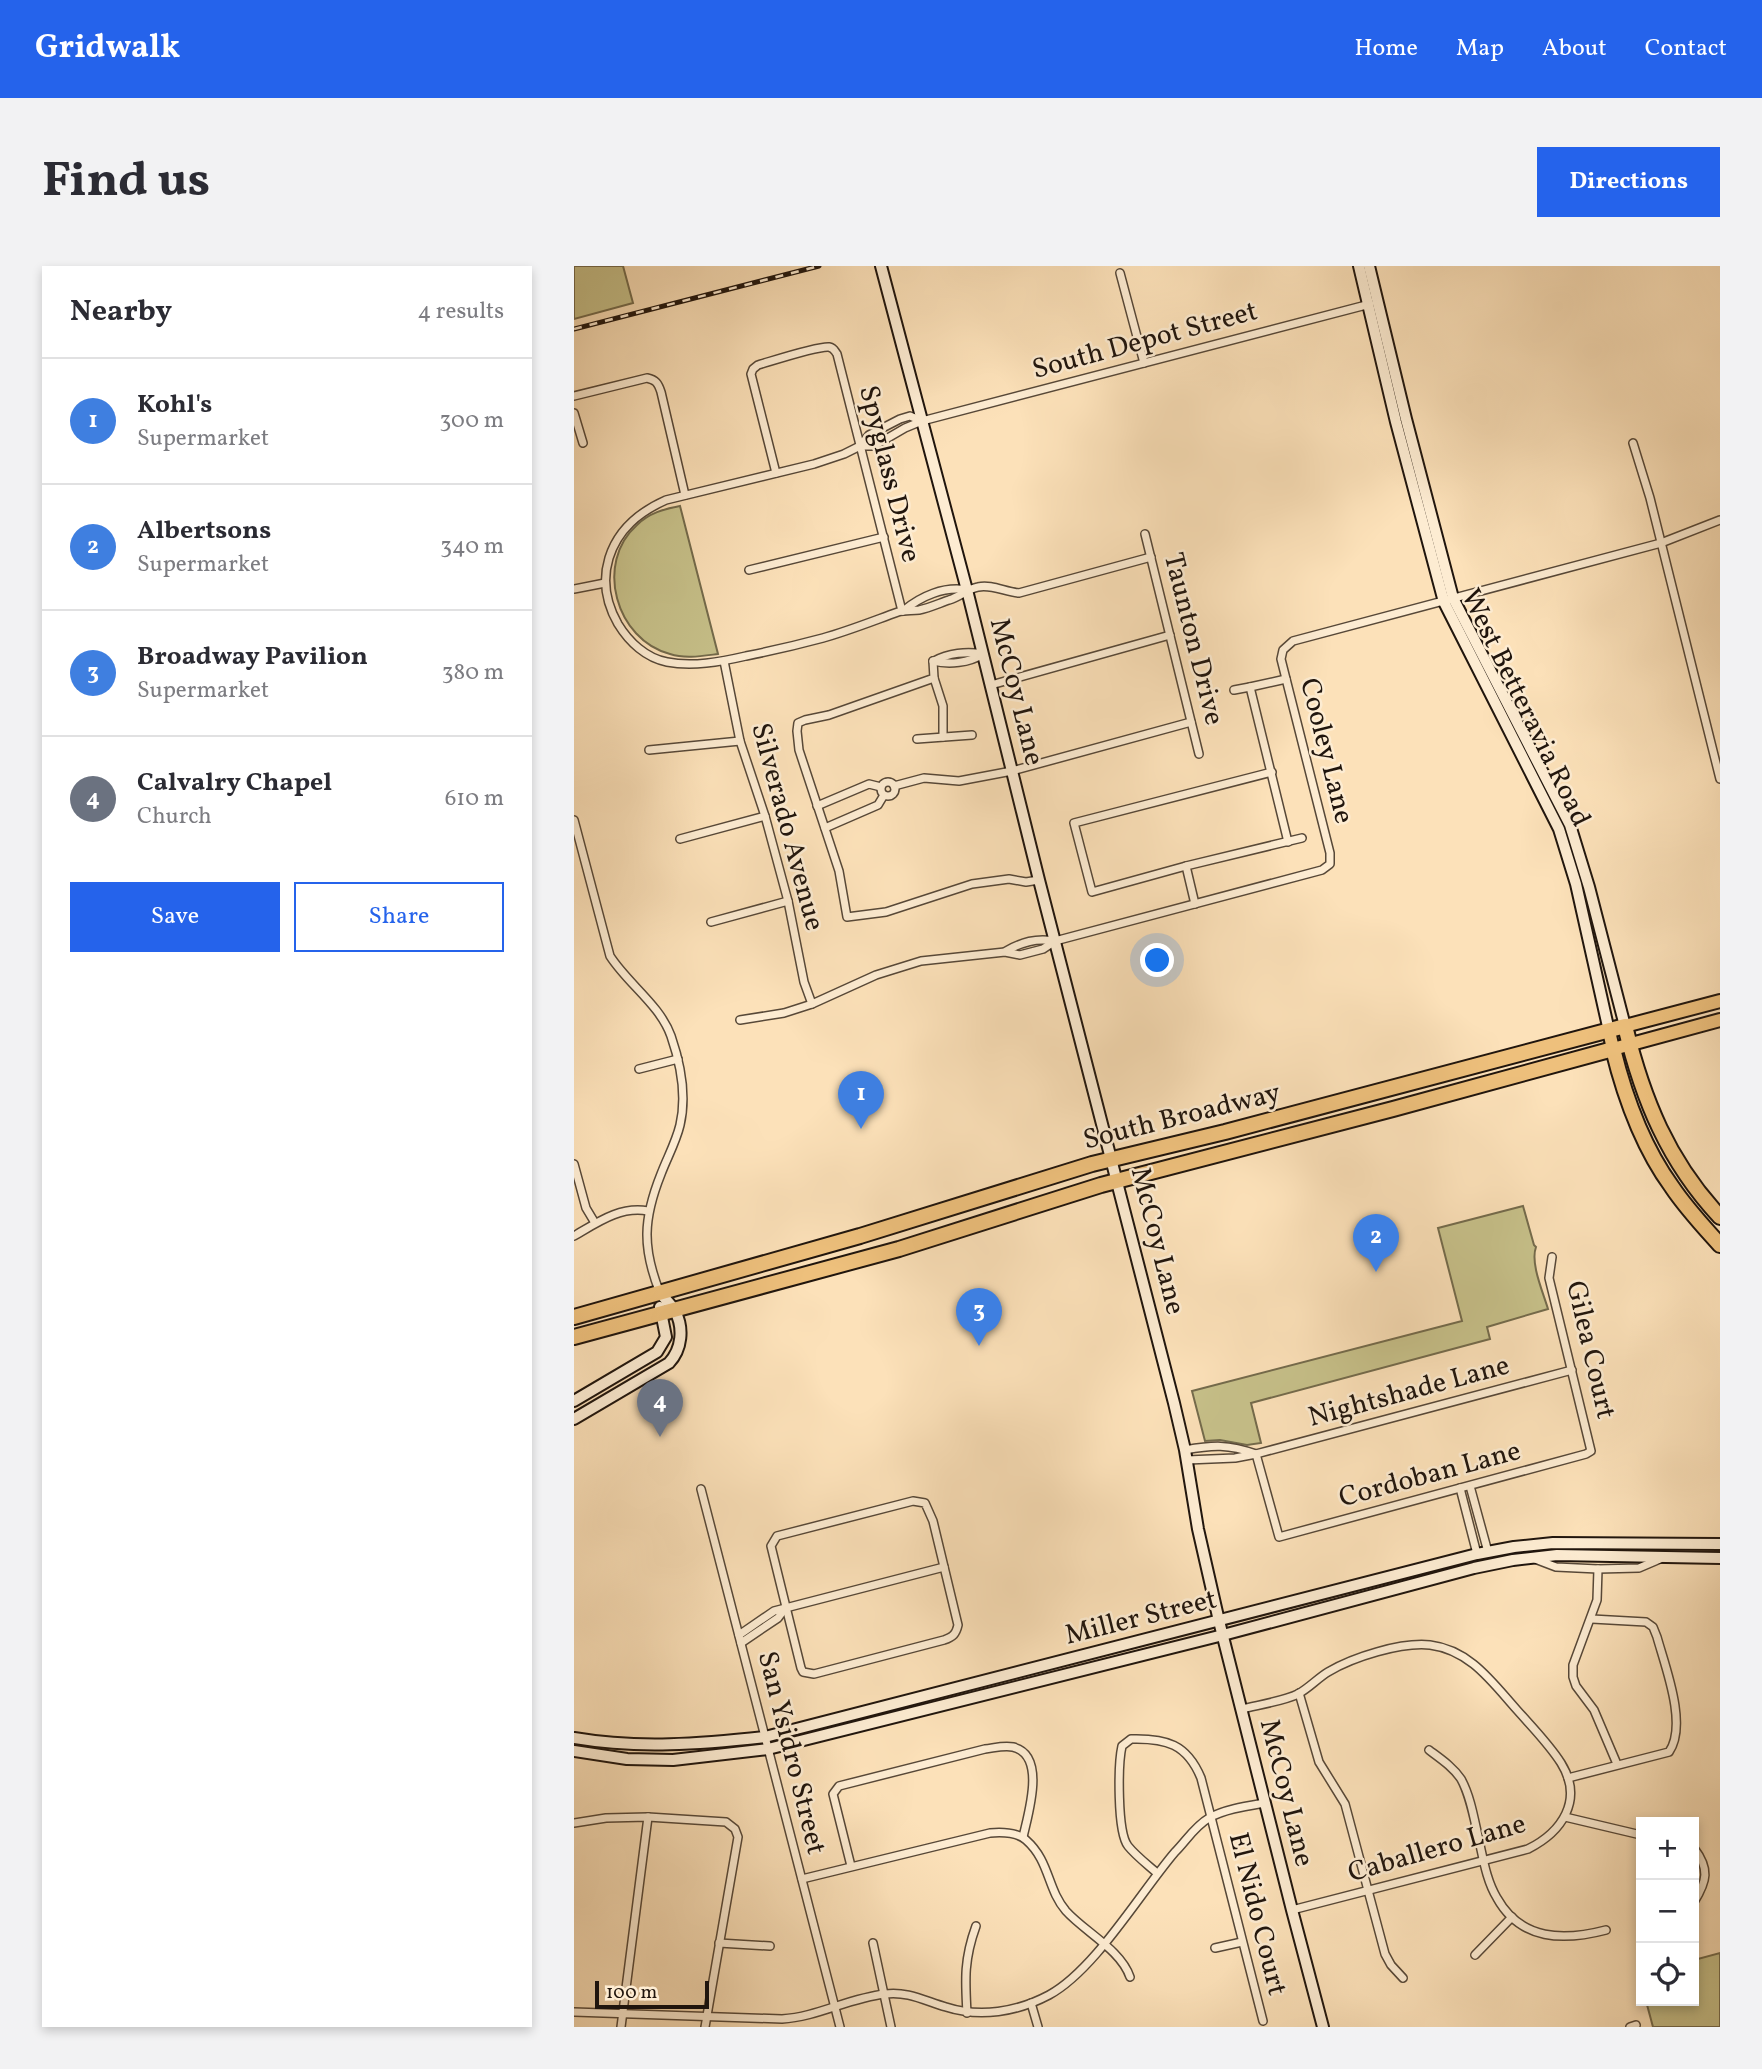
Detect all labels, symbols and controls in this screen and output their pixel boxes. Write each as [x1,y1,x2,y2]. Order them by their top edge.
text: Gridwalk [35,26,180,72]
text: Home [1354,32,1418,66]
text: Map [1456,32,1504,66]
text: About [1542,32,1607,66]
text: Contact [1645,32,1727,66]
button: Directions [1537,147,1720,217]
text: Find us [42,148,210,217]
text: Nearby [70,291,172,333]
street label: South Depot Street [1028,292,1262,390]
text: 4 results [418,296,504,328]
street label: Spyglass Drive [848,382,930,566]
text: Kohl's [137,387,212,423]
text: 1 [88,405,98,437]
text: 300 m [440,405,504,437]
text: Supermarket [137,423,269,455]
text: Albertsons [137,513,271,549]
text: 2 [87,531,99,563]
text: 340 m [440,531,504,563]
text: Supermarket [137,549,269,581]
street label: Taunton Drive [1153,549,1233,729]
street label: West Betteravia Road [1450,582,1600,834]
street label: McCoy Lane [979,614,1053,770]
text: Broadway Pavilion [137,639,368,675]
text: 3 [87,657,99,689]
text: 380 m [442,657,504,689]
street label: Cooley Lane [1289,674,1363,828]
text: Supermarket [137,675,269,707]
street label: Silverado Avenue [741,719,833,935]
text: Calvalry Chapel [137,765,332,801]
text: 4 [86,783,100,815]
text: 610 m [445,783,504,815]
text: Church [137,801,212,833]
button: Save [70,882,280,952]
button: Share [294,882,504,952]
your location [1140,943,1174,977]
pin: 1 [838,1071,884,1129]
street label: South Broadway [1079,1074,1285,1160]
street label: McCoy Lane [1120,1163,1194,1319]
pin: 2 [1353,1214,1399,1272]
street label: Gilea Court [1555,1277,1625,1423]
pin: 3 [956,1288,1002,1346]
street label: Nightshade Lane [1304,1346,1514,1438]
pin: 4 [637,1379,683,1437]
street label: Cordoban Lane [1335,1432,1525,1518]
street label: Miller Street [1061,1580,1221,1656]
street label: San Ysidro Street [747,1647,835,1859]
street label: McCoy Lane [1249,1715,1323,1871]
street label: Caballero Lane [1343,1805,1531,1893]
map controls [1636,1817,1699,2006]
button: + [1636,1817,1699,1880]
street label: El Nido Court [1218,1828,1296,2000]
button: − [1636,1880,1699,1943]
button: locate [1636,1943,1699,2006]
scale bar [595,1978,709,2010]
text: 100 m [606,1980,657,2006]

